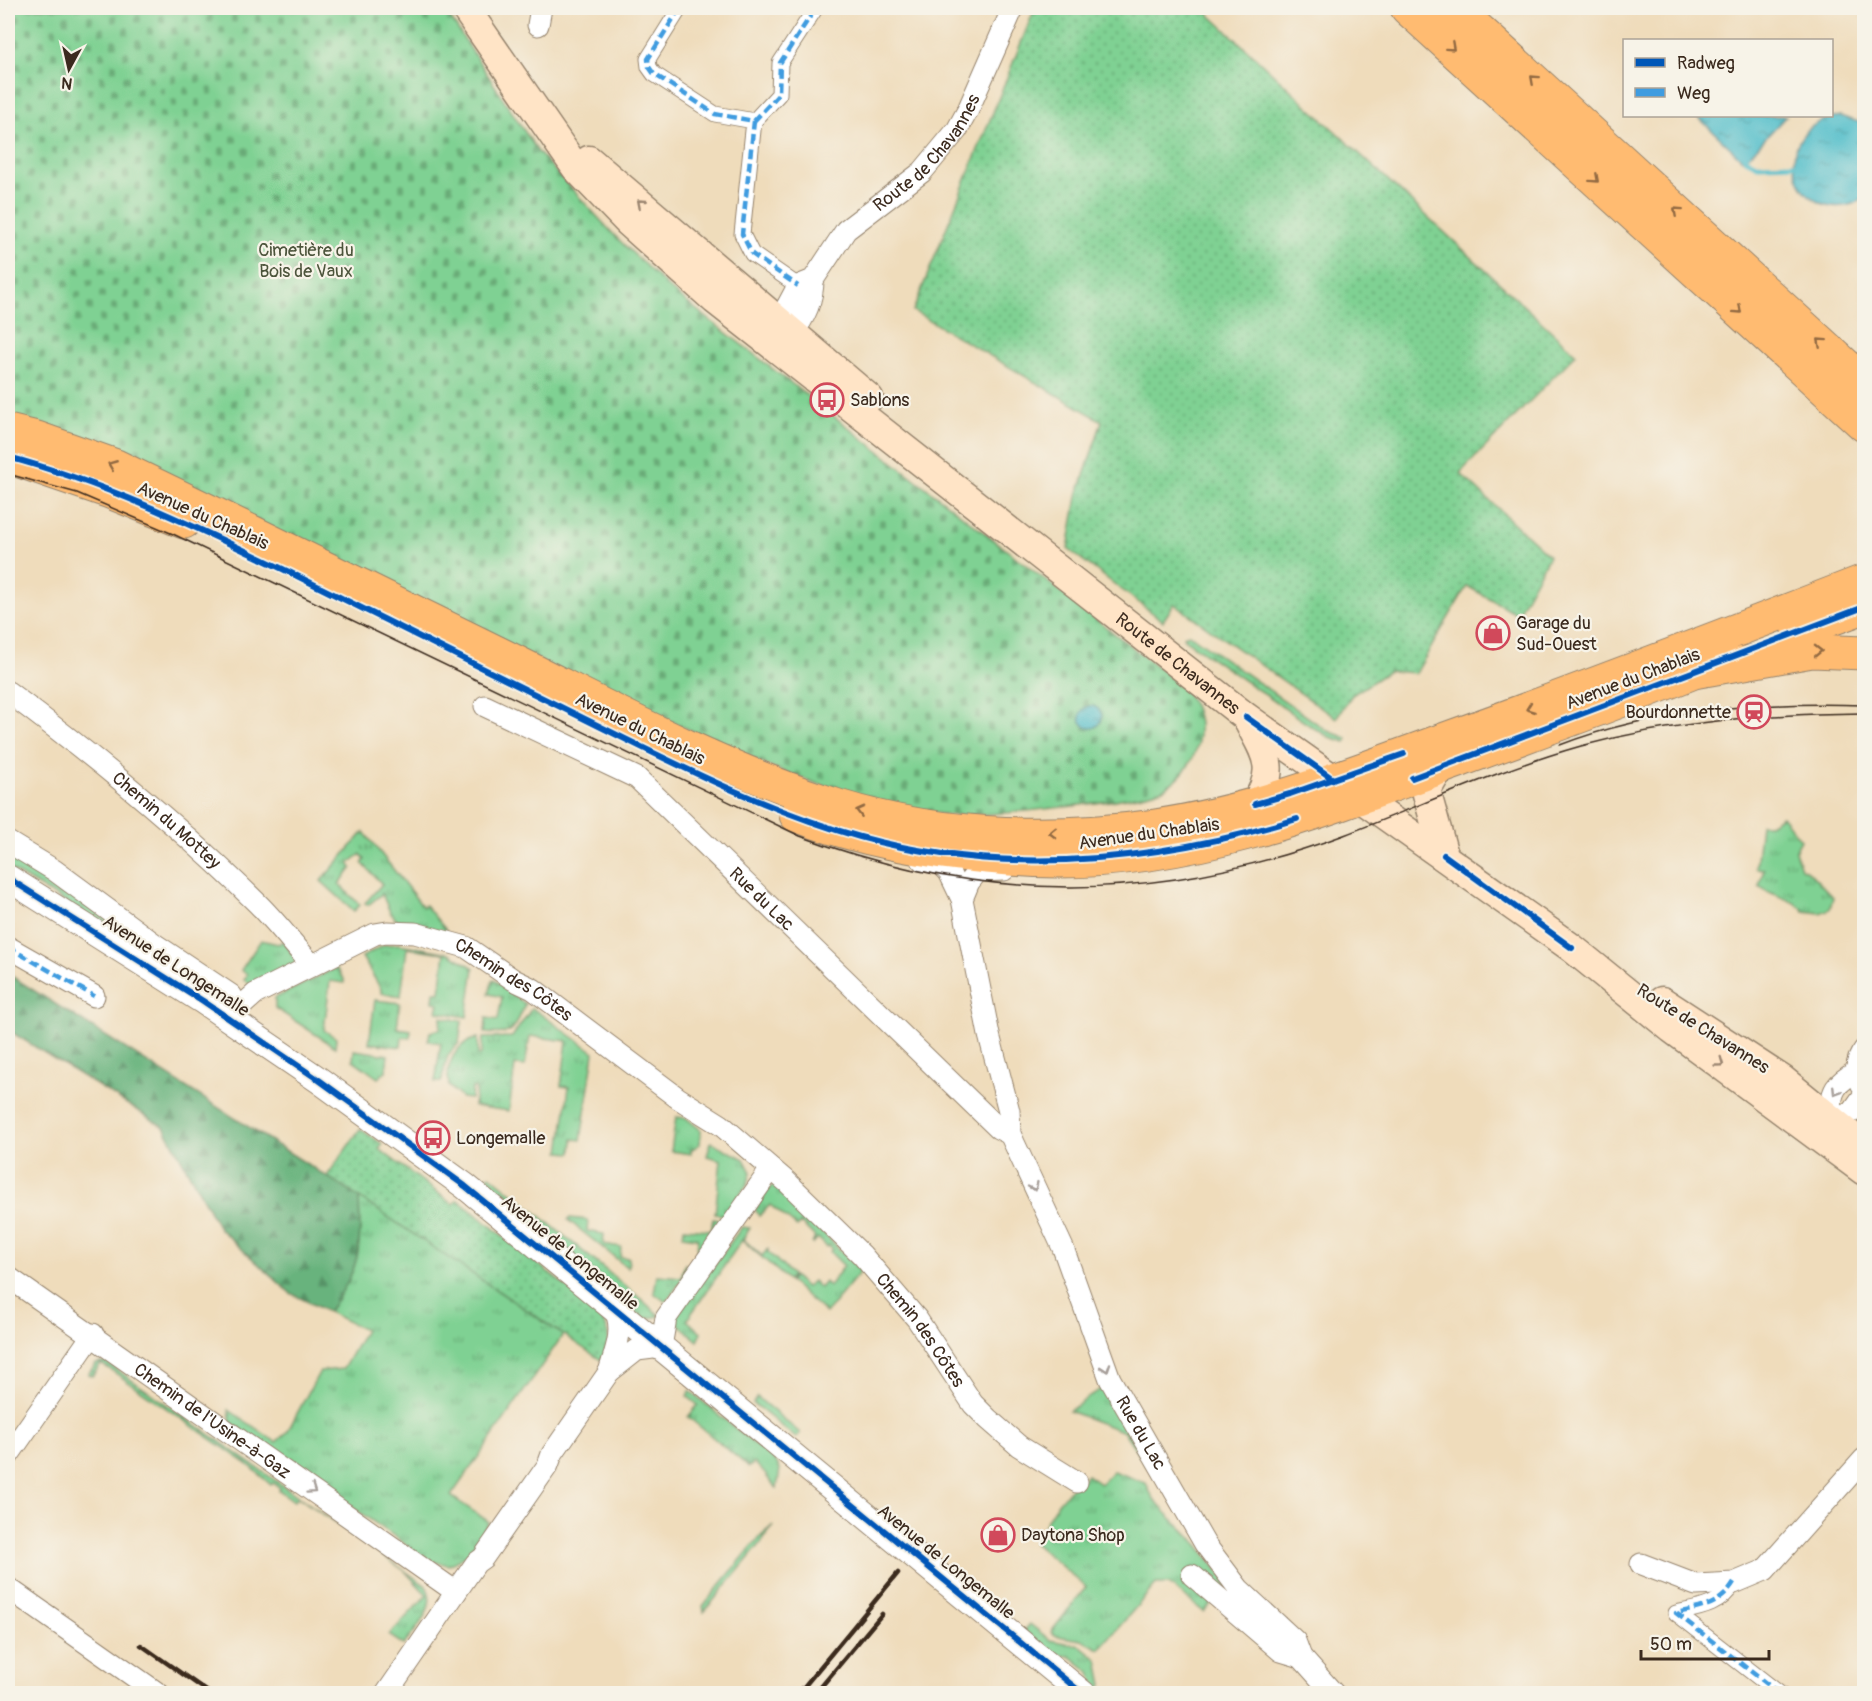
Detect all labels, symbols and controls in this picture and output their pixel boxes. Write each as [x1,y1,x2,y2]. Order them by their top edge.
north arrow [39,39,99,99]
legend [1623,39,1833,117]
one-way arrow [1444,40,1454,51]
text: Radweg [1677,52,1735,75]
text: N [60,72,74,94]
one-way arrow [1530,75,1540,86]
text: Weg [1677,82,1710,105]
street label: Route de Chavannes [868,91,985,217]
one-way arrow [1587,171,1598,182]
one-way arrow [637,199,648,210]
one-way arrow [1674,207,1684,218]
park label: Cimetière du Bois de Vaux [258,239,354,283]
one-way arrow [1732,303,1742,314]
one-way arrow [1818,338,1828,349]
bus stop icon: Sablons [809,382,845,418]
place label: Sablons [850,389,909,412]
one-way arrow [107,460,118,472]
street label: Avenue du Chablais [134,477,272,555]
street label: Route de Chavannes [1111,607,1245,719]
place label: Garage du Sud-Ouest [1516,612,1597,656]
shop icon: Garage du Sud-Ouest [1475,615,1511,651]
street label: Avenue du Chablais [1563,643,1703,715]
one-way arrow [1814,645,1823,657]
street label: Avenue du Chablais [571,688,709,770]
station icon: Bourdonnette [1736,694,1772,730]
one-way arrow [1525,701,1536,714]
place label: Bourdonnette [1625,701,1731,724]
street label: Chemin du Mottey [108,766,226,874]
one-way arrow [855,806,865,819]
street label: Avenue du Chablais [1077,813,1221,855]
one-way arrow [1048,826,1057,839]
street label: Rue du Lac [724,862,799,936]
street label: Avenue de Longemalle [98,910,254,1022]
street label: Chemin des Côtes [453,933,577,1026]
street label: Route de Chavannes [1632,979,1774,1079]
one-way arrow [1713,1056,1724,1067]
one-way arrow [1832,1085,1843,1096]
bus stop icon: Longemalle [415,1120,451,1156]
place label: Longemalle [456,1127,545,1150]
one-way arrow [1027,1181,1039,1192]
street label: Avenue de Longemalle [497,1190,644,1316]
street label: Chemin des Côtes [871,1268,970,1391]
street label: Chemin de l'Usine-à-Gaz [130,1358,295,1484]
one-way arrow [1099,1362,1112,1373]
street label: Rue du Lac [1111,1392,1171,1474]
one-way arrow [305,1483,316,1494]
street label: Avenue de Longemalle [873,1499,1020,1625]
shop icon: Daytona Shop [980,1517,1016,1553]
place label: Daytona Shop [1021,1524,1125,1547]
scale bar [1641,1623,1768,1661]
text: 50 m [1650,1633,1692,1656]

